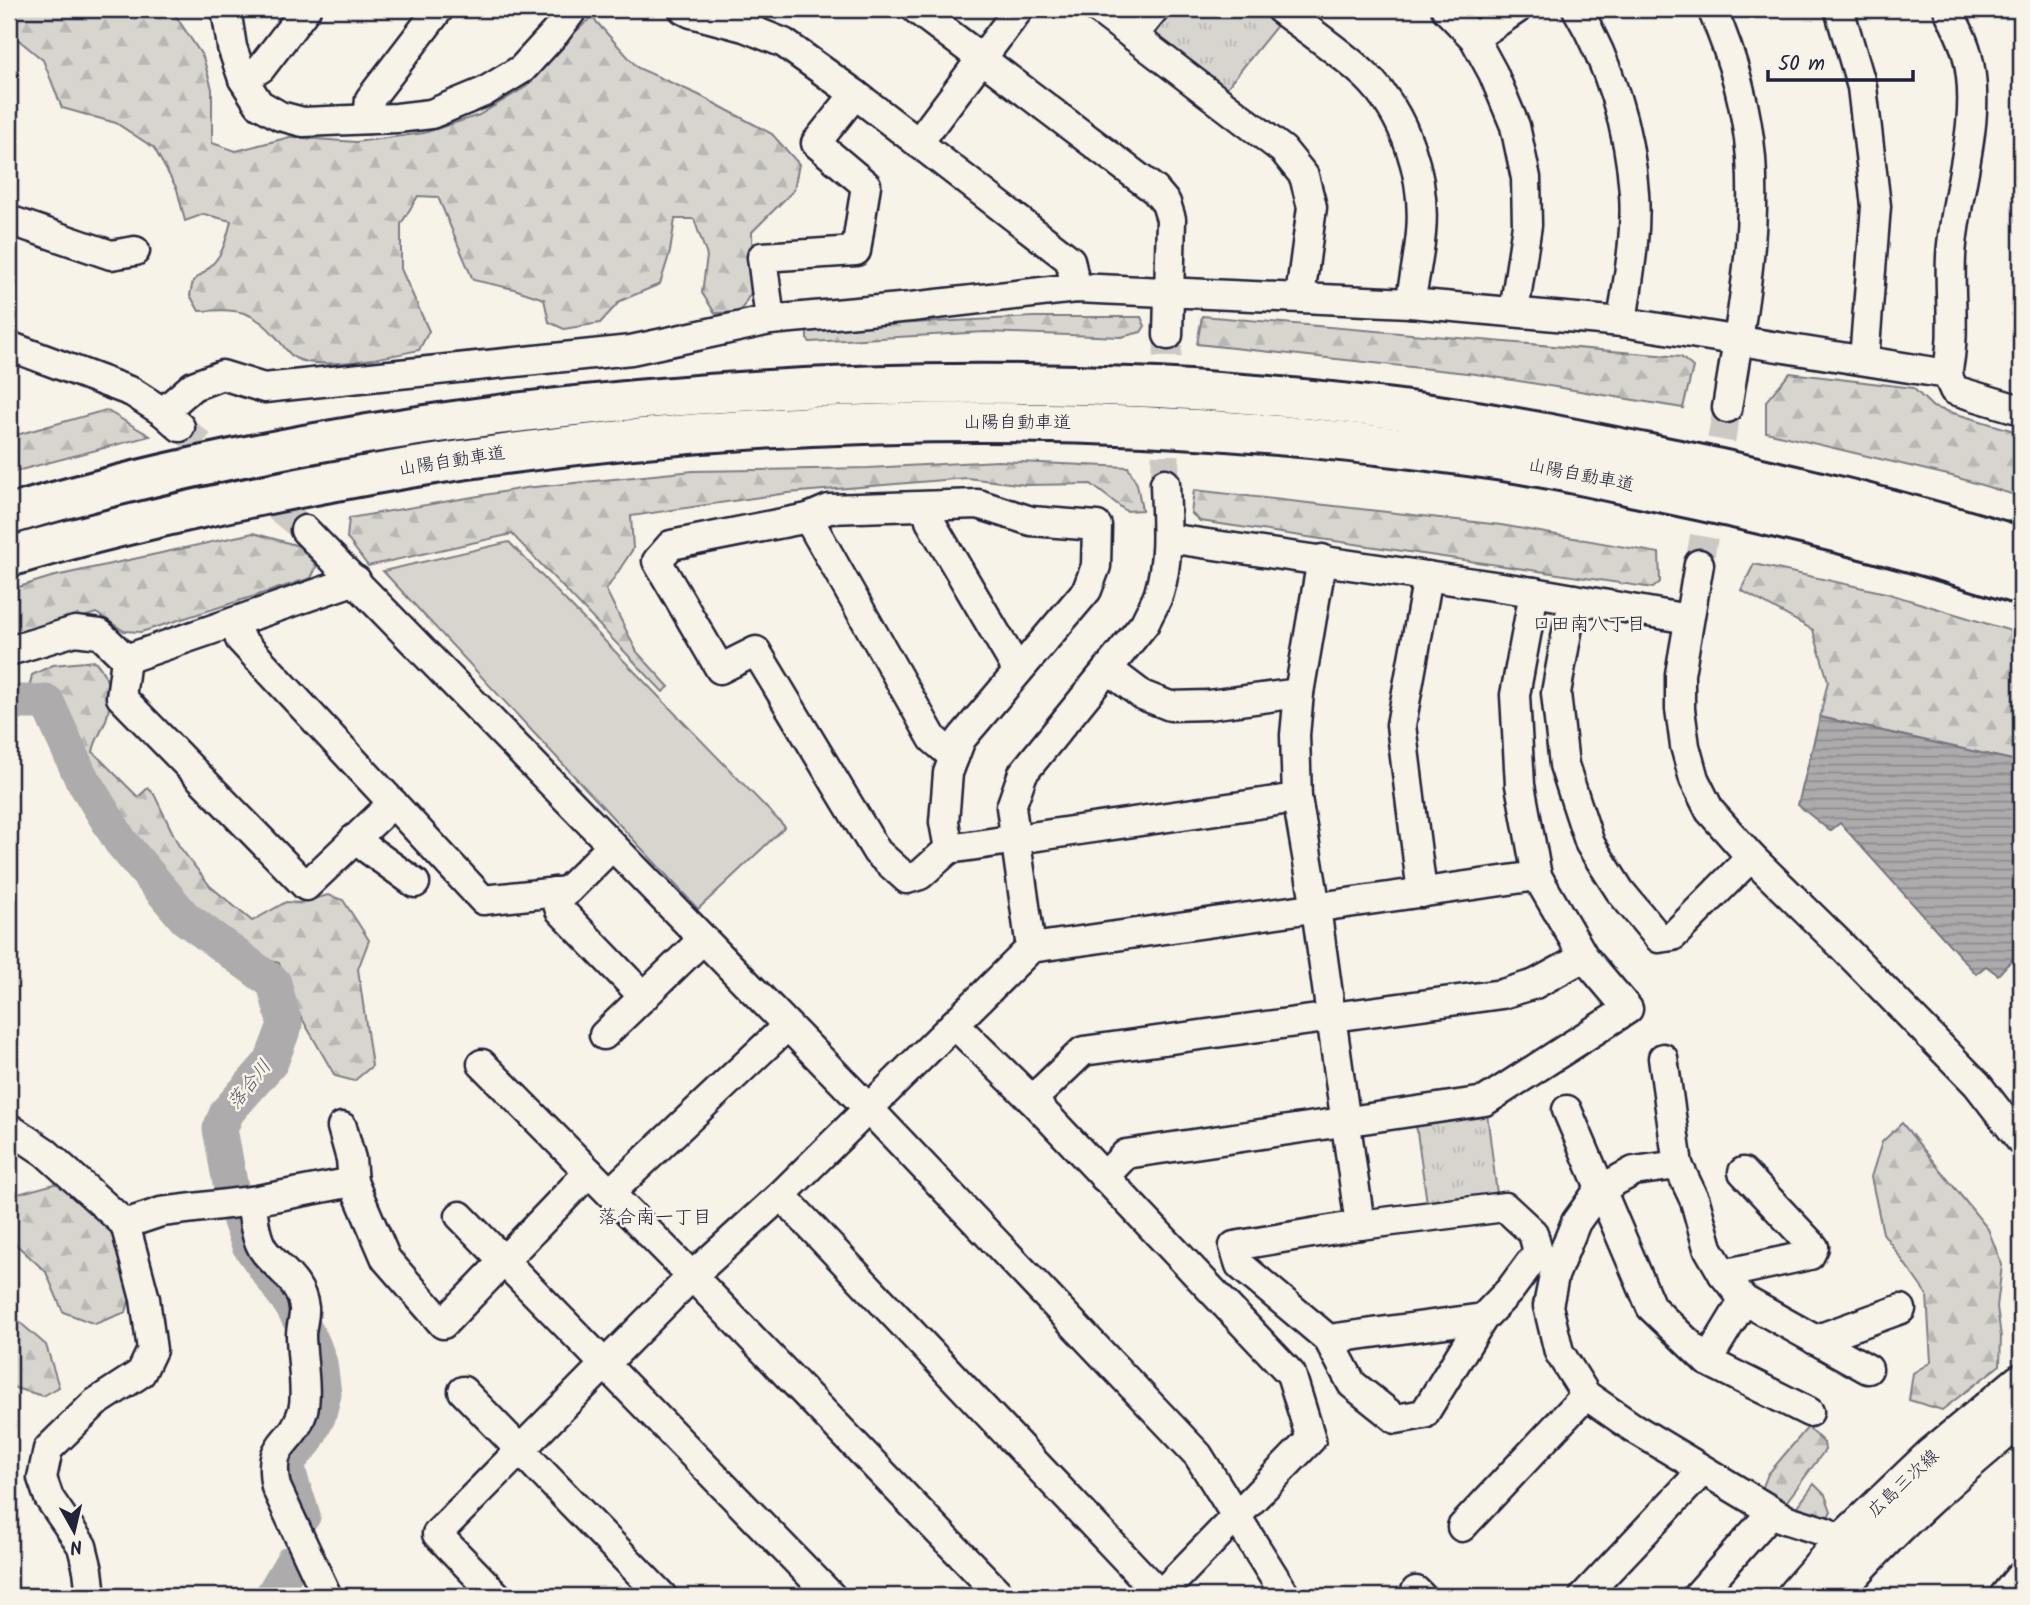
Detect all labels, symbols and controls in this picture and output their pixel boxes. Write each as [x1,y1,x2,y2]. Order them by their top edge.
scale bar [1768,38,1913,82]
text: 50 m [1778,48,1825,81]
street label: 山陽自動車道 [963,409,1071,438]
street label: 山陽自動車道 [396,439,508,485]
street label: 山陽自動車道 [1525,451,1637,501]
district label: 口田南八丁目 [1532,610,1646,640]
water label: 落合川 [220,1053,280,1117]
district label: 落合南一丁目 [598,1203,712,1233]
street label: 広島三次線 [1861,1443,1947,1525]
north arrow [38,1496,108,1566]
text: N [68,1530,84,1562]

